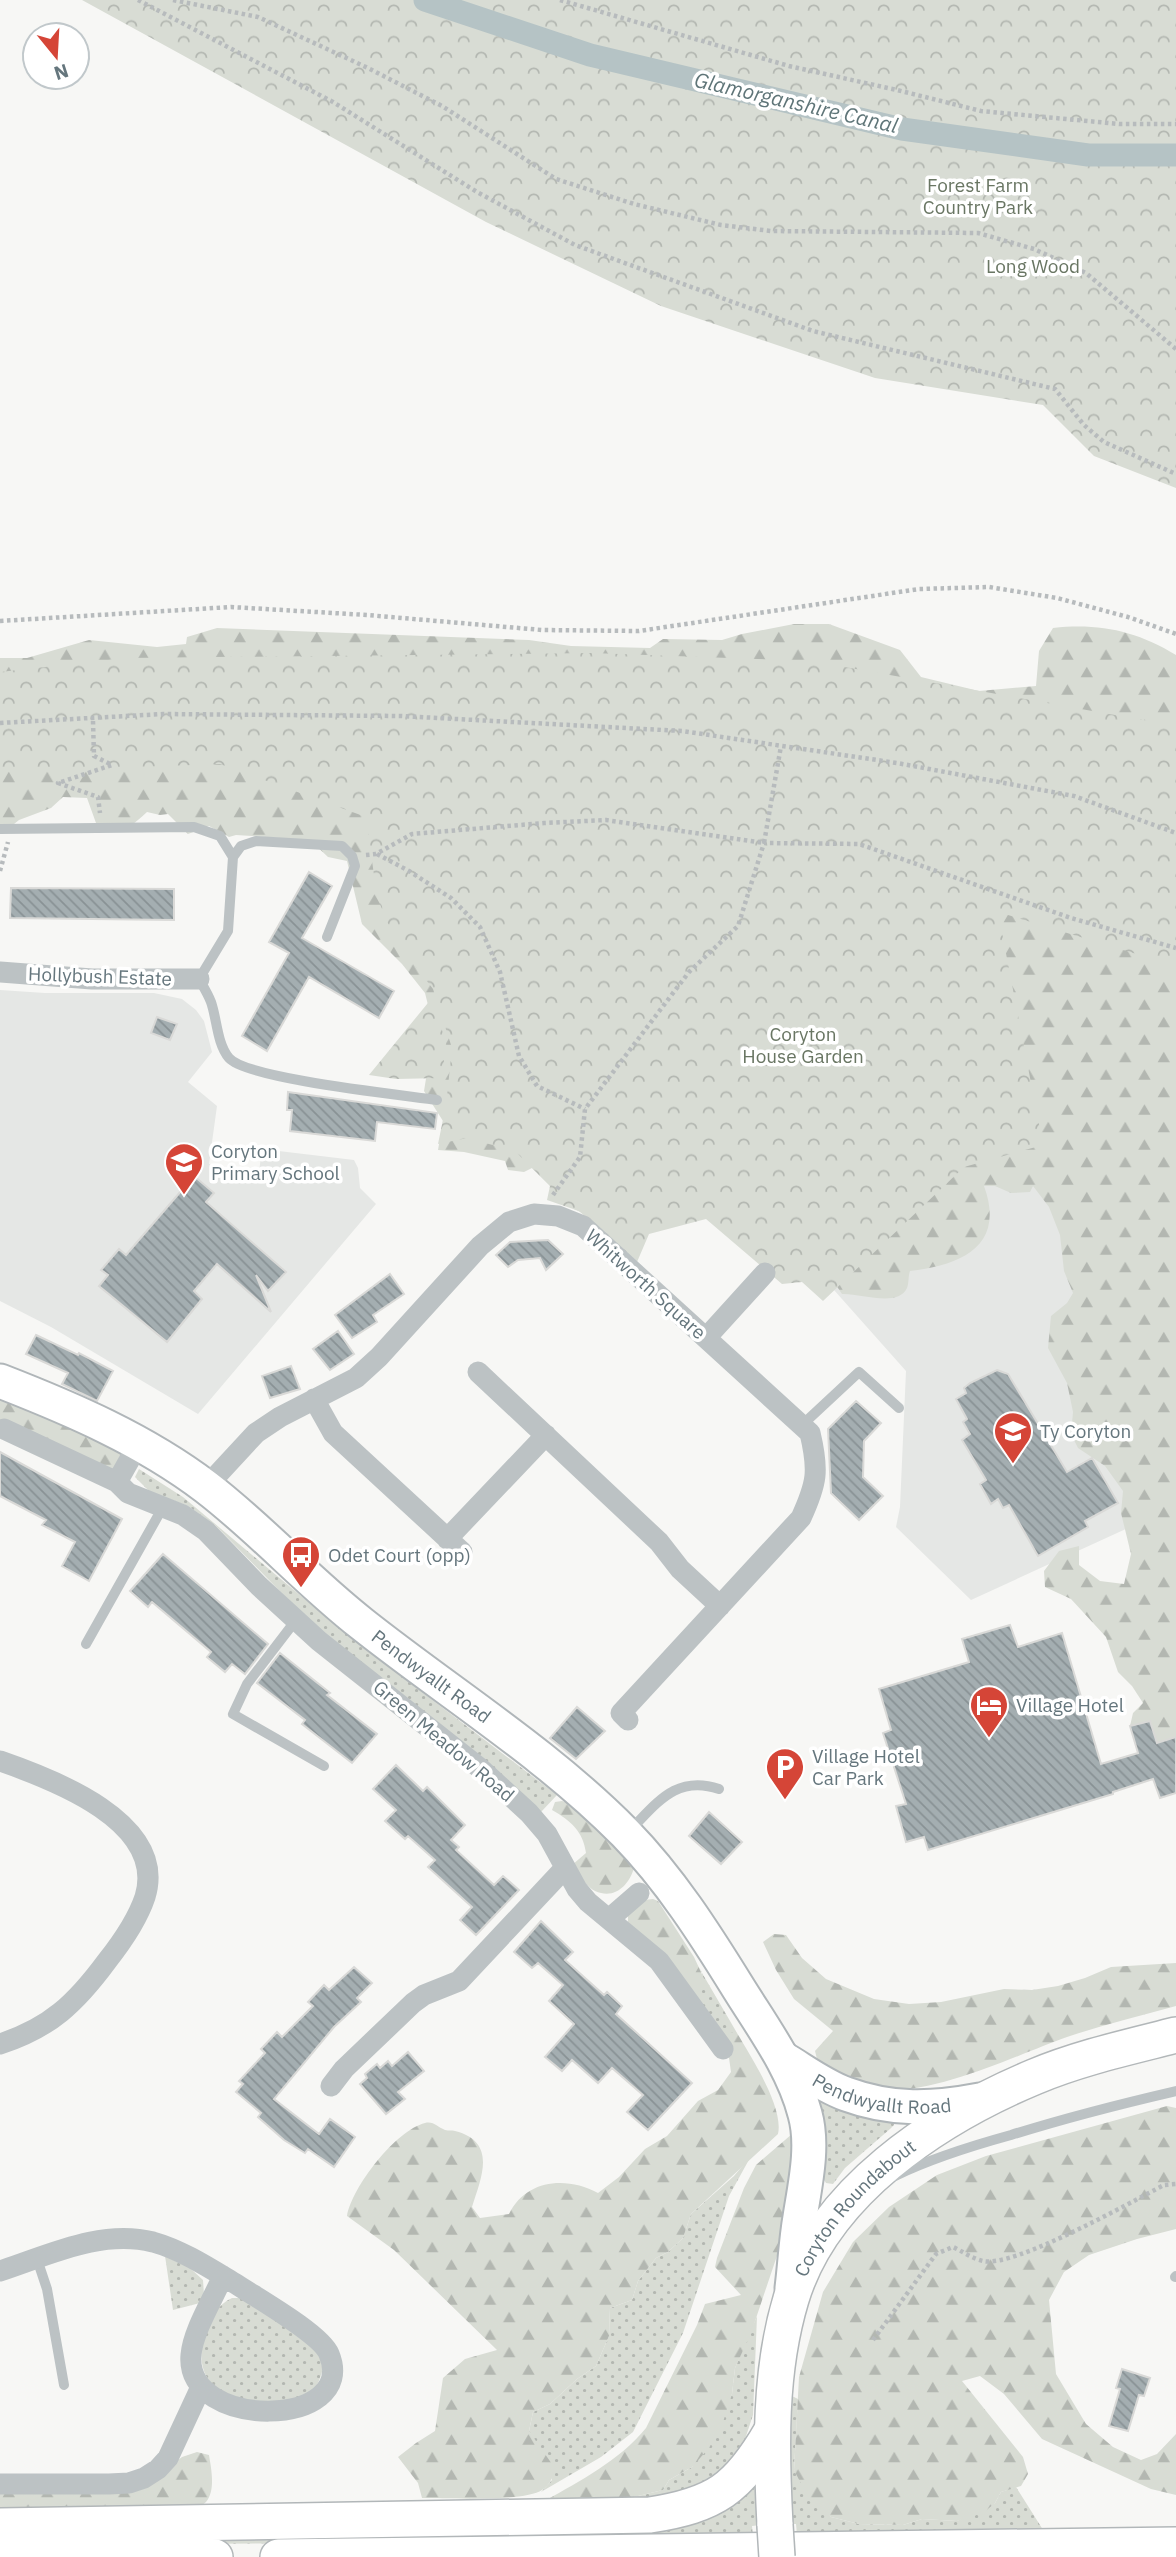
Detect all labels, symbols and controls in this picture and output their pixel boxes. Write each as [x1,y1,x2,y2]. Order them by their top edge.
north arrow [21,21,91,91]
text: N [51,59,72,86]
water label: Glamorganshire Canal [692,65,901,139]
park label: Forest Farm Country Park [923,173,1033,219]
park label: Long Wood [986,254,1080,278]
street label: Hollybush Estate [28,961,172,991]
park label: Coryton House Garden [742,1022,864,1068]
place label: Coryton Primary School [211,1139,340,1185]
school or university icon: Coryton Primary School [163,1141,205,1196]
street label: Whitworth Square [581,1224,711,1344]
school or university icon: Ty Coryton [992,1410,1034,1465]
place label: Ty Coryton [1040,1419,1131,1443]
bus stop icon: Odet Court (opp) [280,1534,322,1589]
place label: Odet Court (opp) [328,1543,471,1567]
street label: Pendwyallt Road [367,1624,496,1728]
street label: Green Meadow Road [369,1675,519,1807]
hotel icon: Village Hotel [968,1684,1010,1739]
place label: Village Hotel [1016,1693,1124,1717]
place label: Village Hotel Car Park [812,1744,920,1790]
parking icon: Village Hotel Car Park [764,1746,806,1801]
street label: Pendwyallt Road [808,2068,953,2119]
street label: Coryton Roundabout [789,2134,920,2280]

